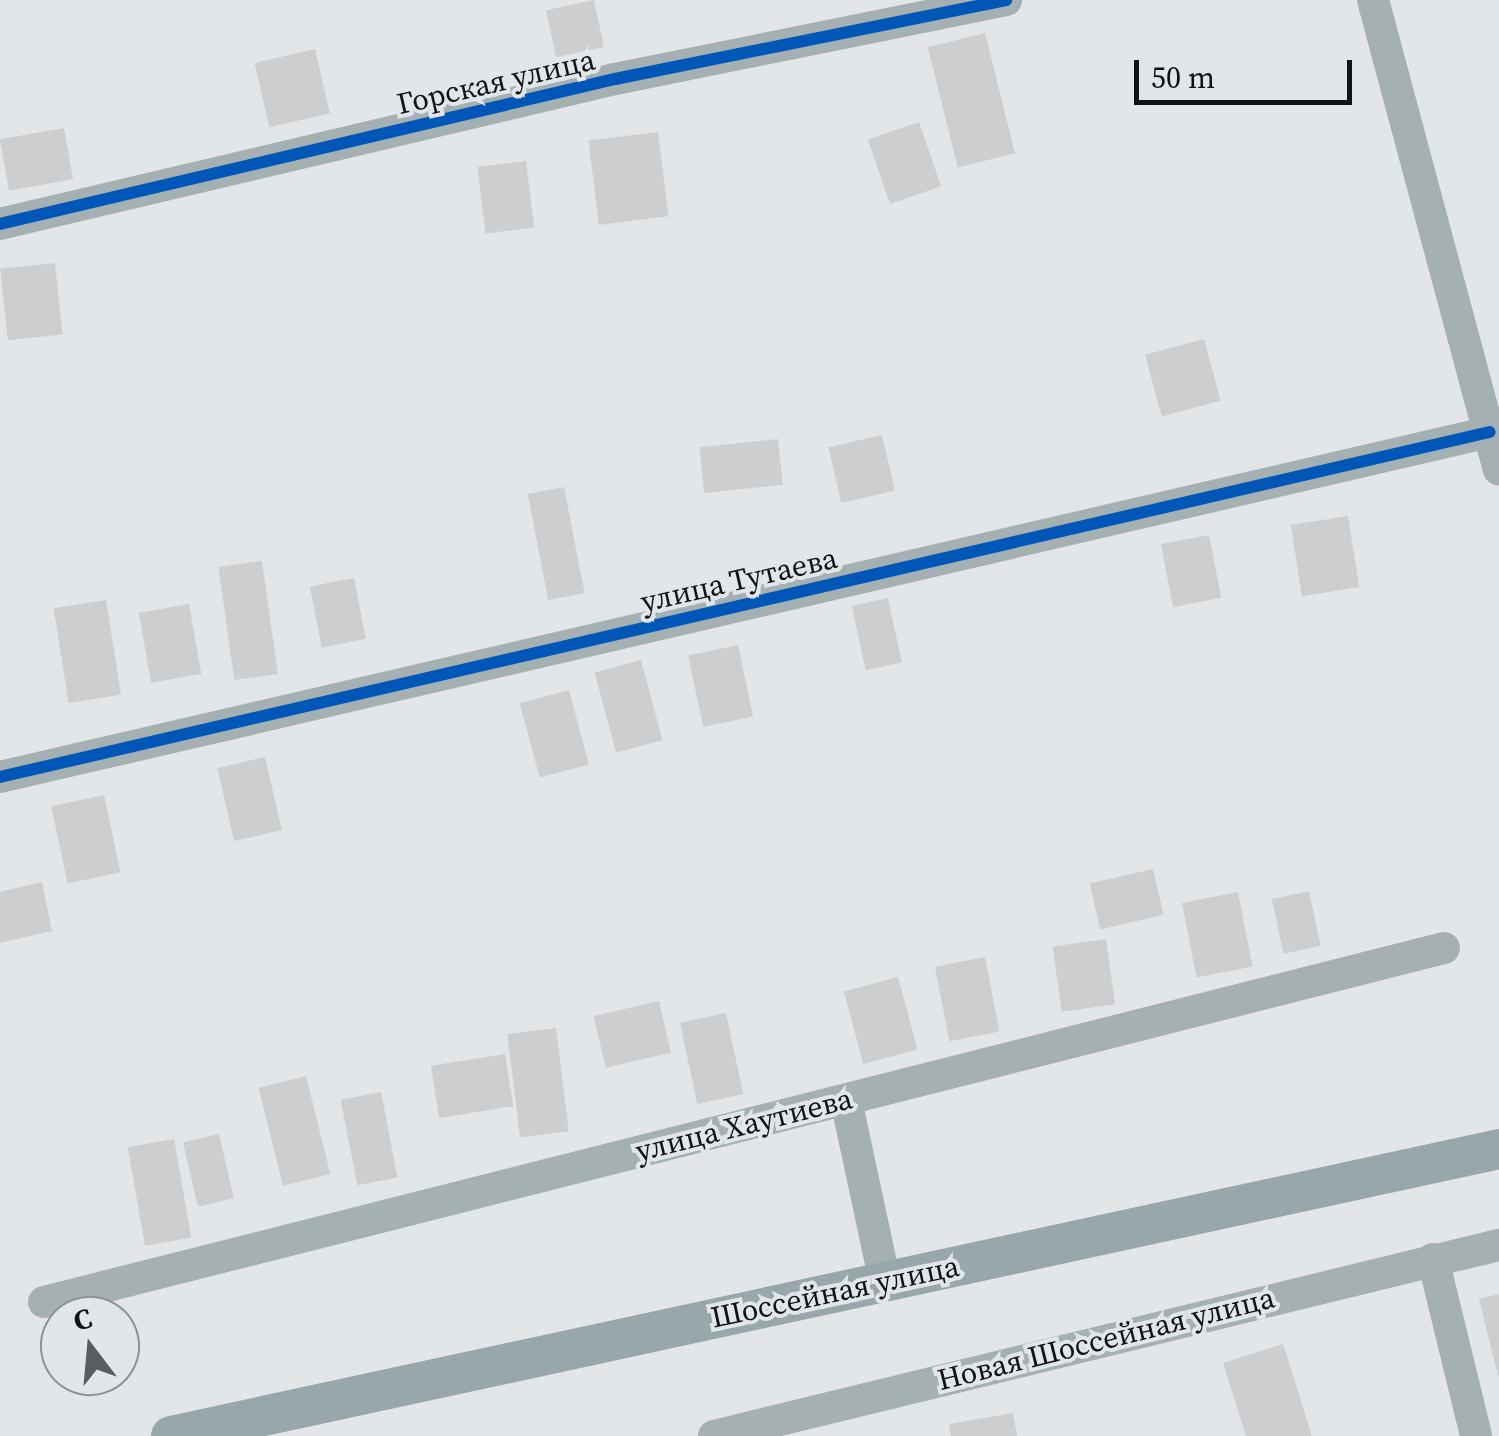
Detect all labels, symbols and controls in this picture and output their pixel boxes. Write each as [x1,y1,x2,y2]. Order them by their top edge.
scale bar [1139,40,1356,102]
street label: Горская улица [394,42,598,122]
text: 50 m [1151,57,1215,98]
street label: улица Тутаева [637,540,841,620]
street label: улица Хаутиева [632,1081,856,1169]
street label: Шоссейная улица [708,1248,962,1336]
street label: Новая Шоссейная улица [934,1280,1278,1398]
north arrow [40,1296,140,1396]
text: С [69,1298,96,1340]

